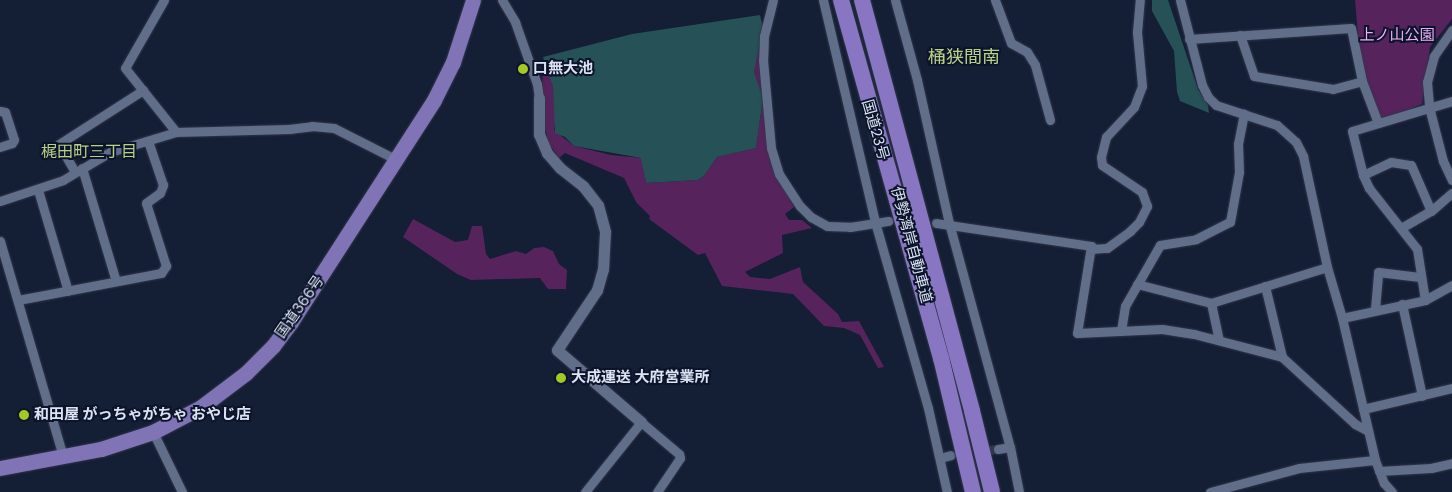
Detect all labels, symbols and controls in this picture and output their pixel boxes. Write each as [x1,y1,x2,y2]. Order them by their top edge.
park label: 上ノ山公園 [1360,27,1434,45]
district label: 桶狭間南 [928,46,1000,68]
place label: 口無大池 [533,60,593,78]
marker: 口無大池 [517,63,529,75]
street label: 国道23号 [858,97,892,163]
district label: 梶田町三丁目 [41,142,137,162]
street label: 伊勢湾岸自動車道 [887,185,935,305]
street label: 国道366号 [272,272,328,342]
place label: 大成運送 大府営業所 [571,369,710,387]
marker: 大成運送 大府営業所 [555,372,567,384]
place label: 和田屋 がっちゃがちゃ おやじ店 [34,406,251,424]
marker: 和田屋 がっちゃがちゃ おやじ店 [18,409,30,421]

